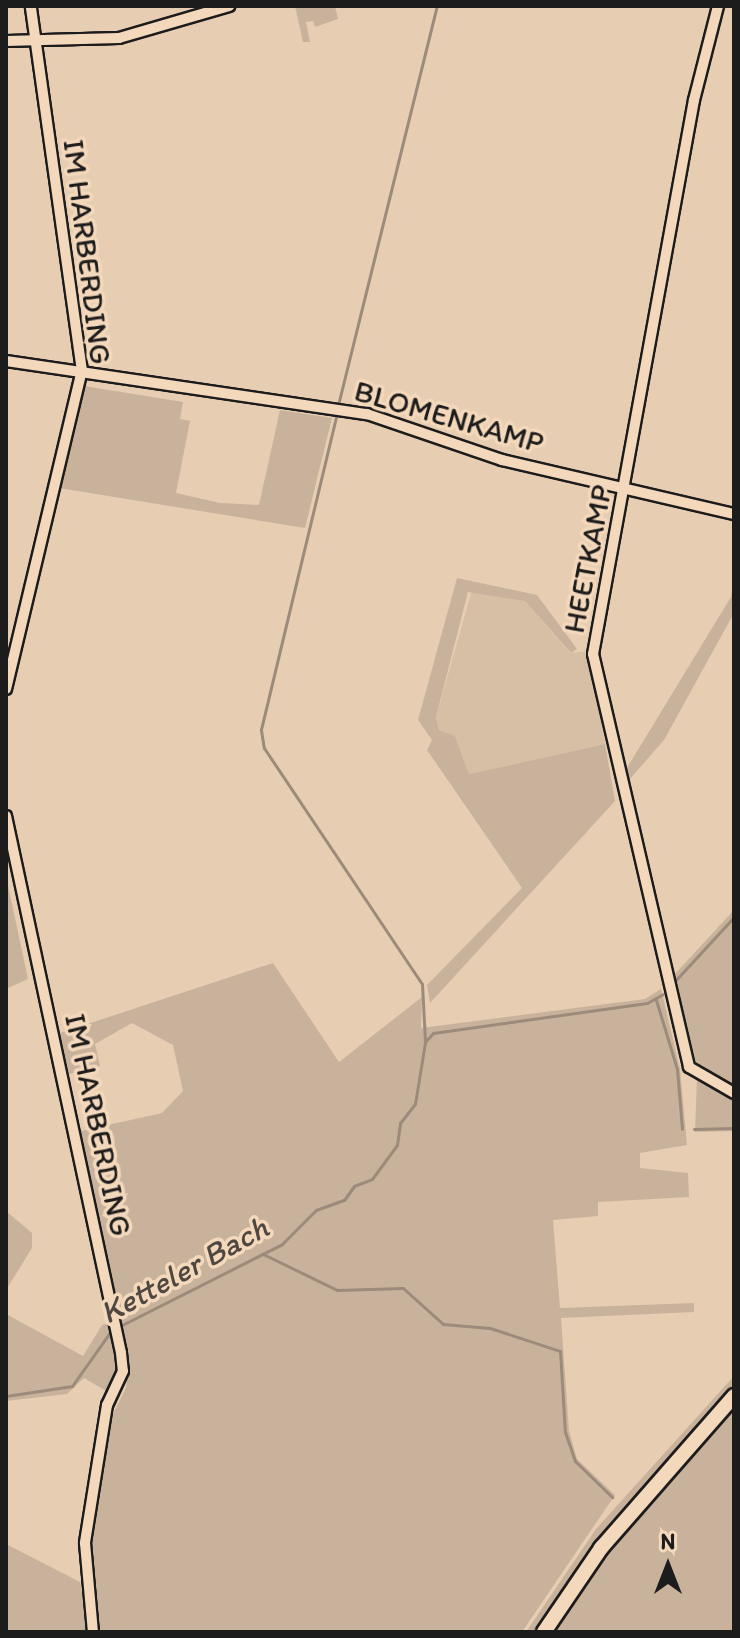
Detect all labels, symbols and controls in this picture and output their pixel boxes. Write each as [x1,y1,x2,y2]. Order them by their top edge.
street label: IM HARBERDING [55,138,119,366]
street label: BLOMENKAMP [350,373,548,461]
street label: HEETKAMP [556,482,620,636]
street label: IM HARBERDING [57,1011,139,1239]
water label: Ketteler Bach [93,1208,275,1332]
north arrow [628,1526,708,1606]
text: N [661,1528,675,1555]

